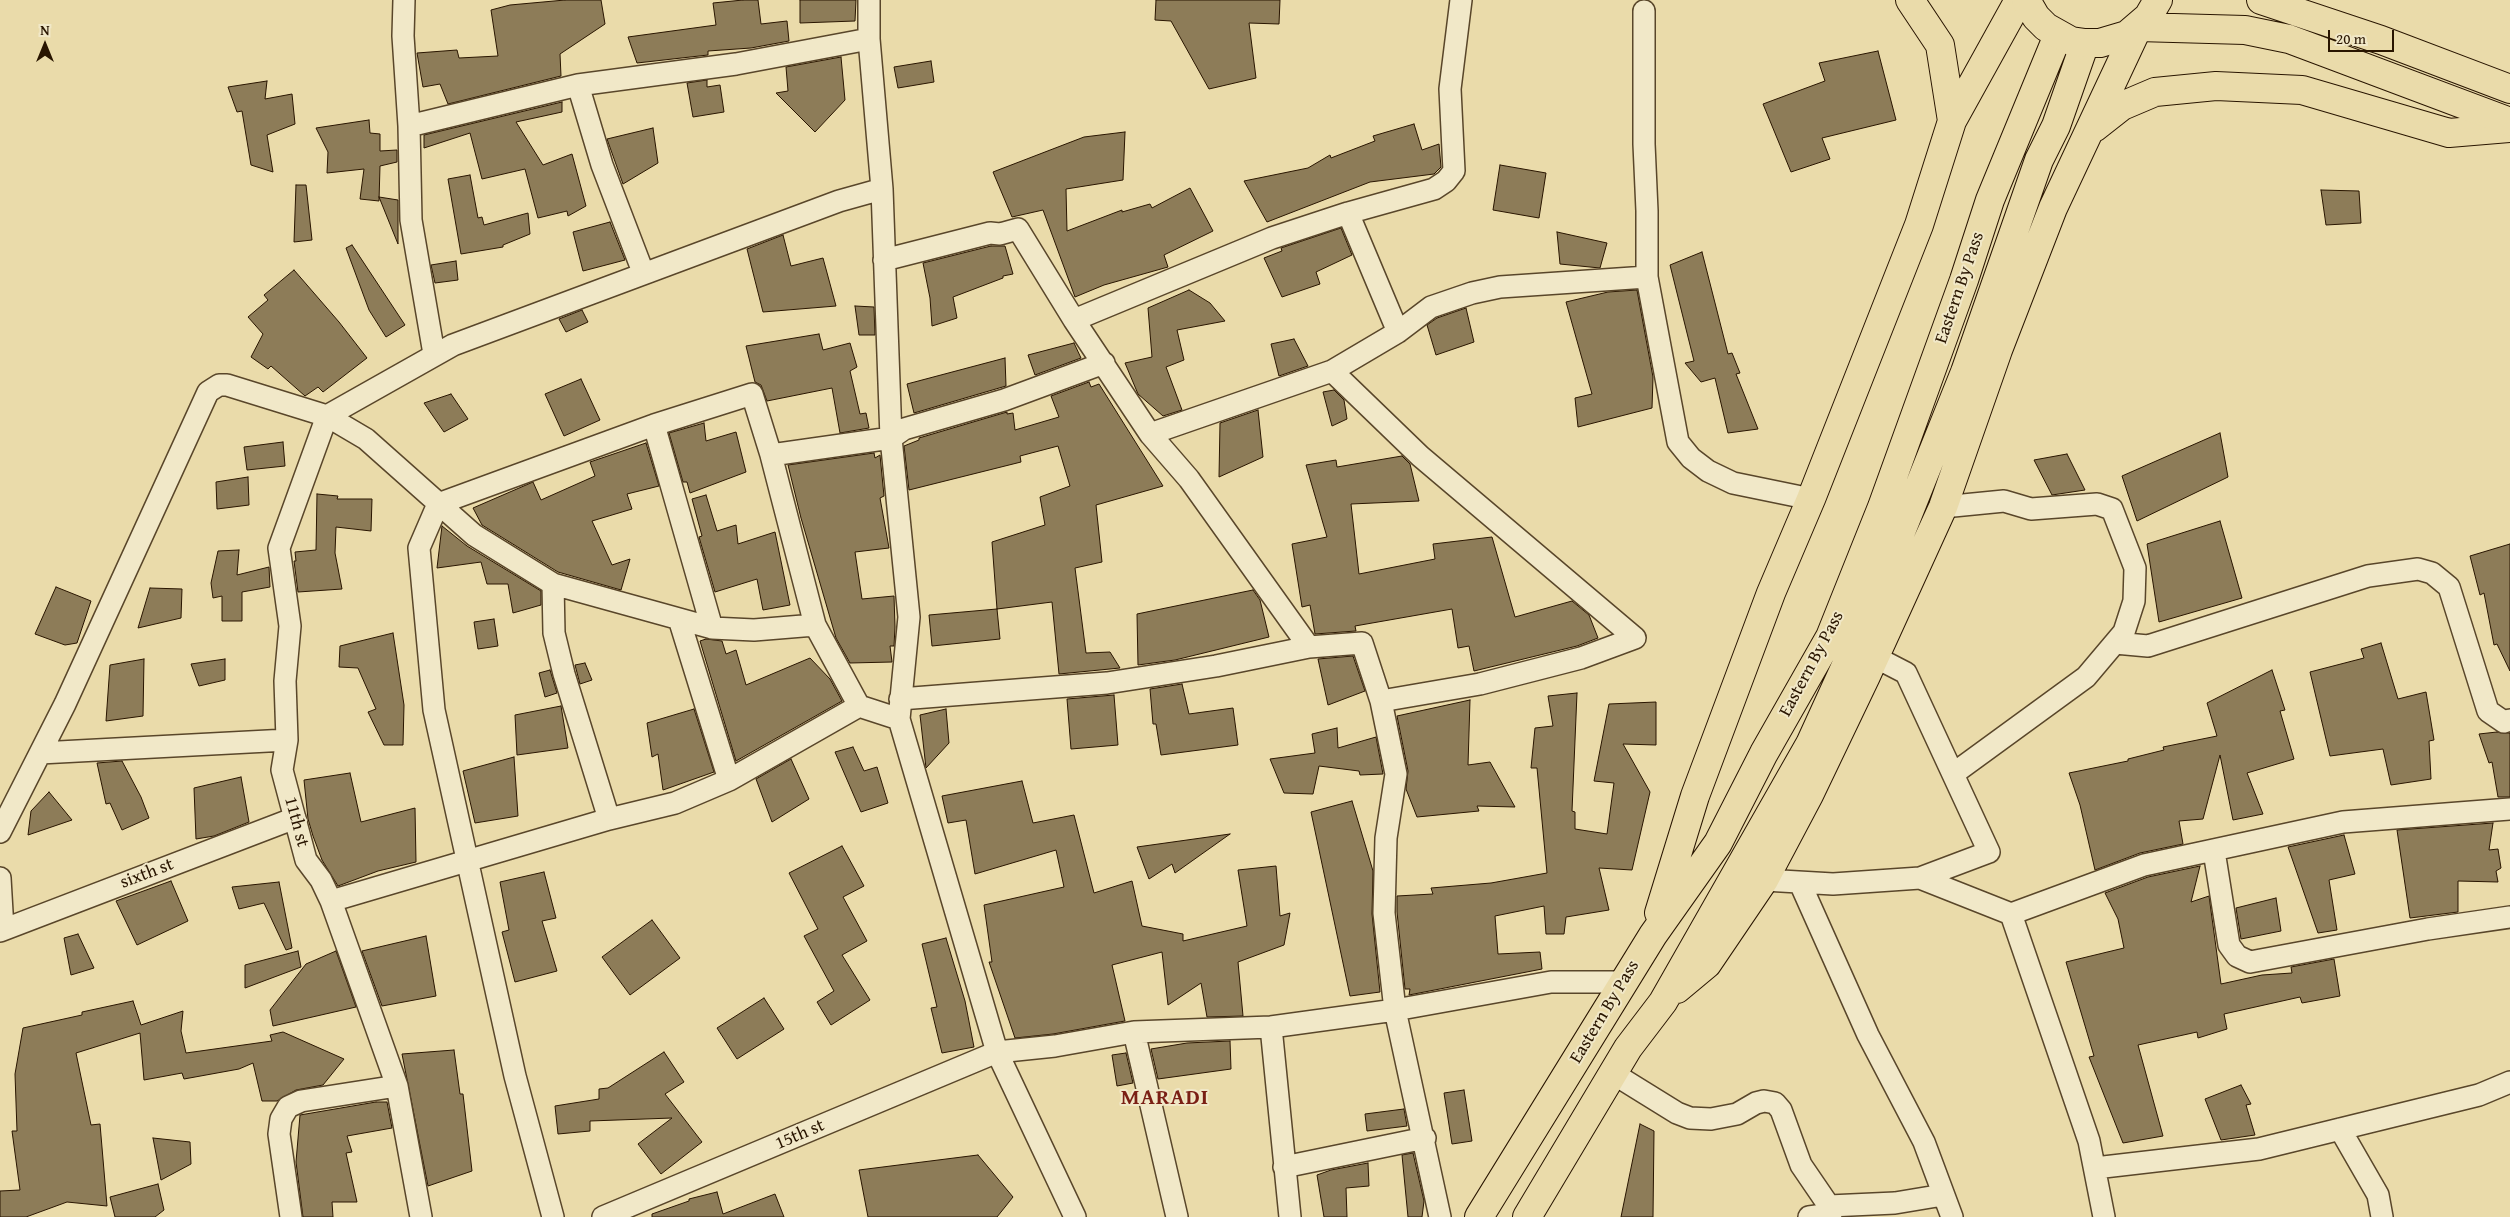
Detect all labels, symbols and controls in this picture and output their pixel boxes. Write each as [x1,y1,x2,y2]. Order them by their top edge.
north arrow [20,20,70,70]
text: N [40,20,50,40]
scale bar [2330,20,2396,52]
text: 20 m [2336,28,2366,49]
street label: Eastern By Pass [1931,229,1989,347]
street label: Eastern By Pass [1775,607,1849,721]
street label: 11th st [279,794,313,850]
street label: sixth st [117,854,177,894]
street label: Eastern By Pass [1566,956,1644,1068]
district label: MARADI [1120,1085,1210,1111]
street label: 15th st [772,1115,828,1155]

